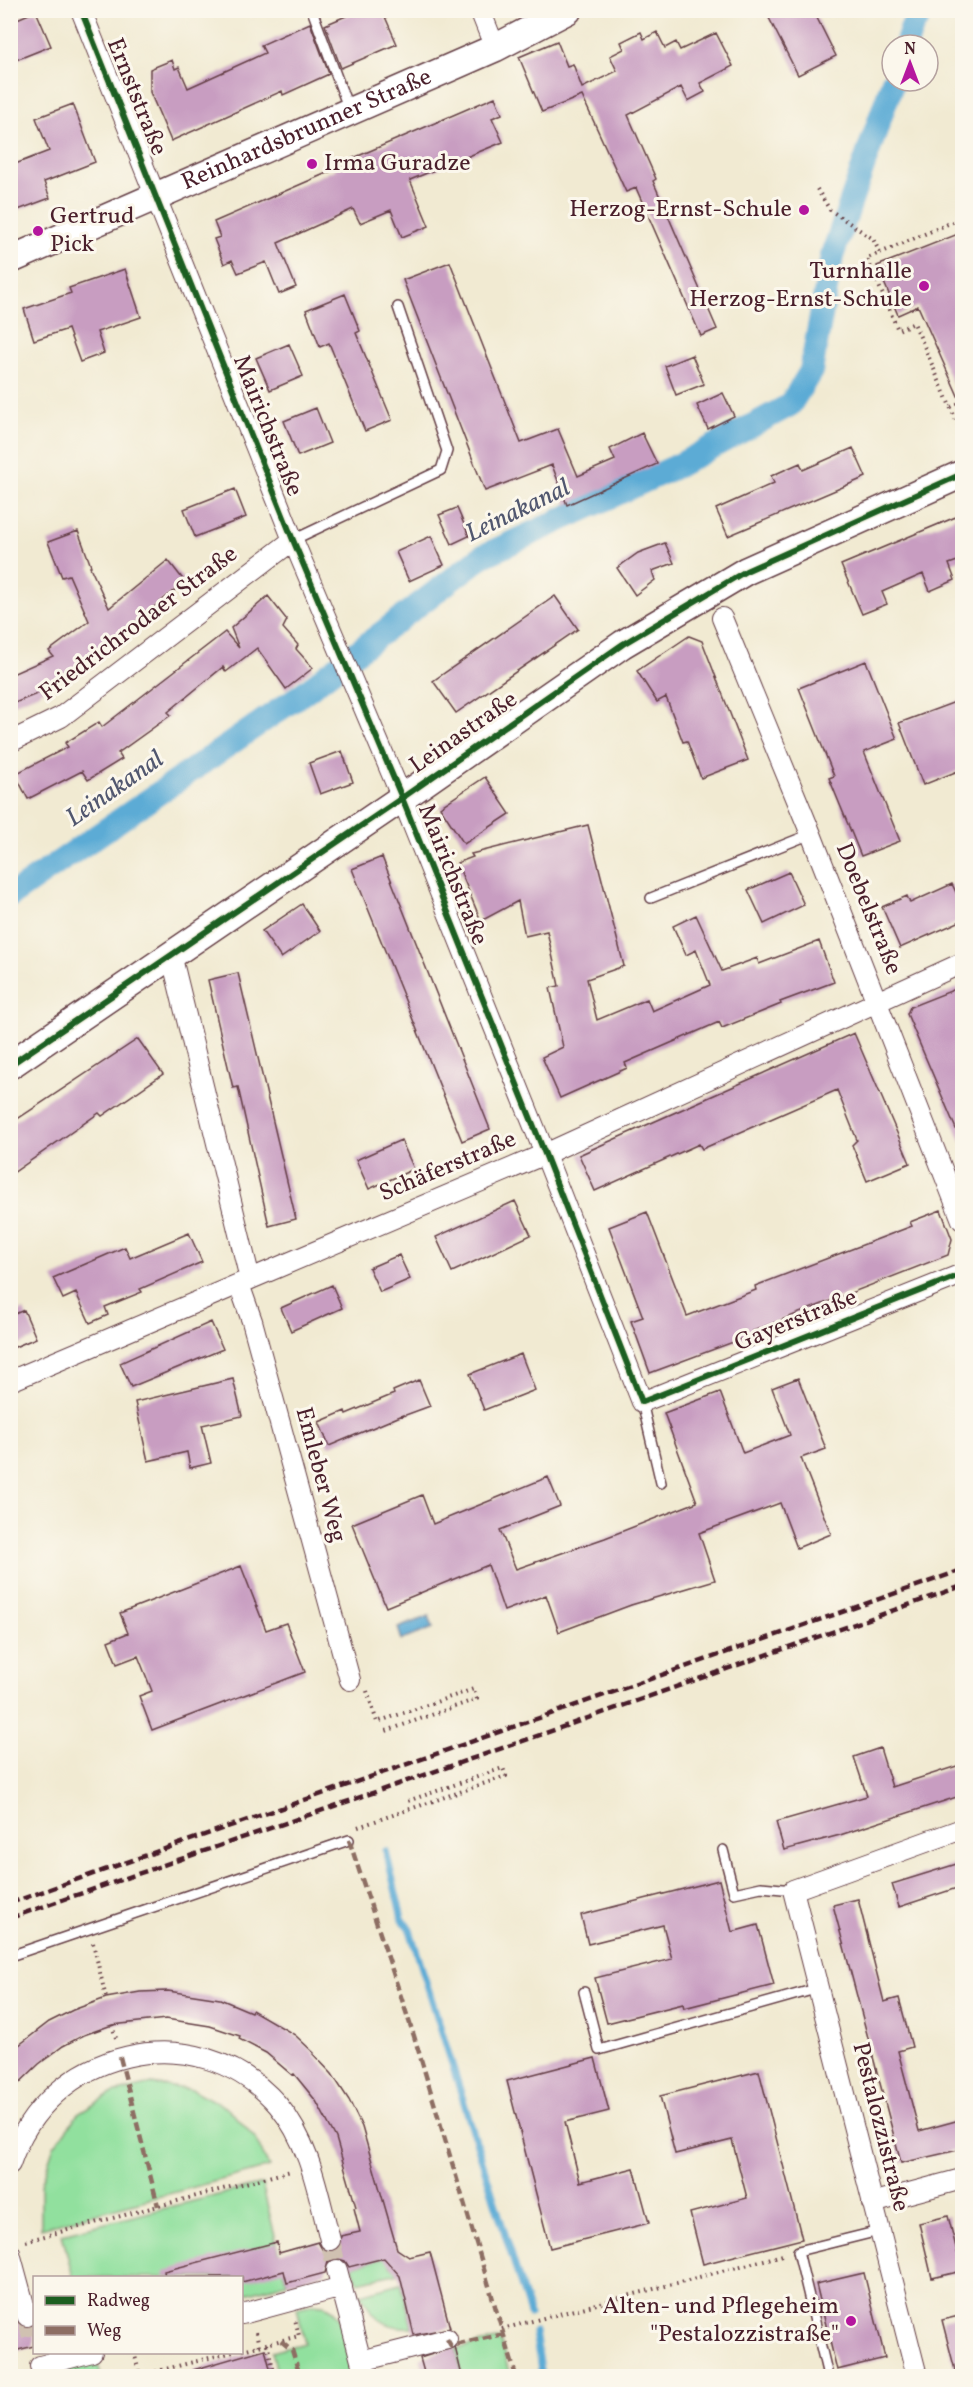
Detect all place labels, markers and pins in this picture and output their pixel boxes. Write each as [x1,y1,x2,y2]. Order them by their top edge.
place label: Irma Guradze [324,147,471,181]
marker: Irma Guradze [305,157,319,171]
place label: Herzog-Ernst-Schule [569,193,792,227]
place label: Gertrud Pick [50,200,135,262]
marker: Herzog-Ernst-Schule [797,203,811,217]
marker: Gertrud Pick [31,224,45,238]
place label: Turnhalle Herzog-Ernst-Schule [689,255,912,317]
marker: Turnhalle Herzog-Ernst-Schule [917,279,931,293]
place label: Alten- und Pflegeheim "Pestalozzistraße" [602,2290,839,2352]
marker: Alten- und Pflegeheim "Pestalozzistraße" [844,2314,858,2328]

